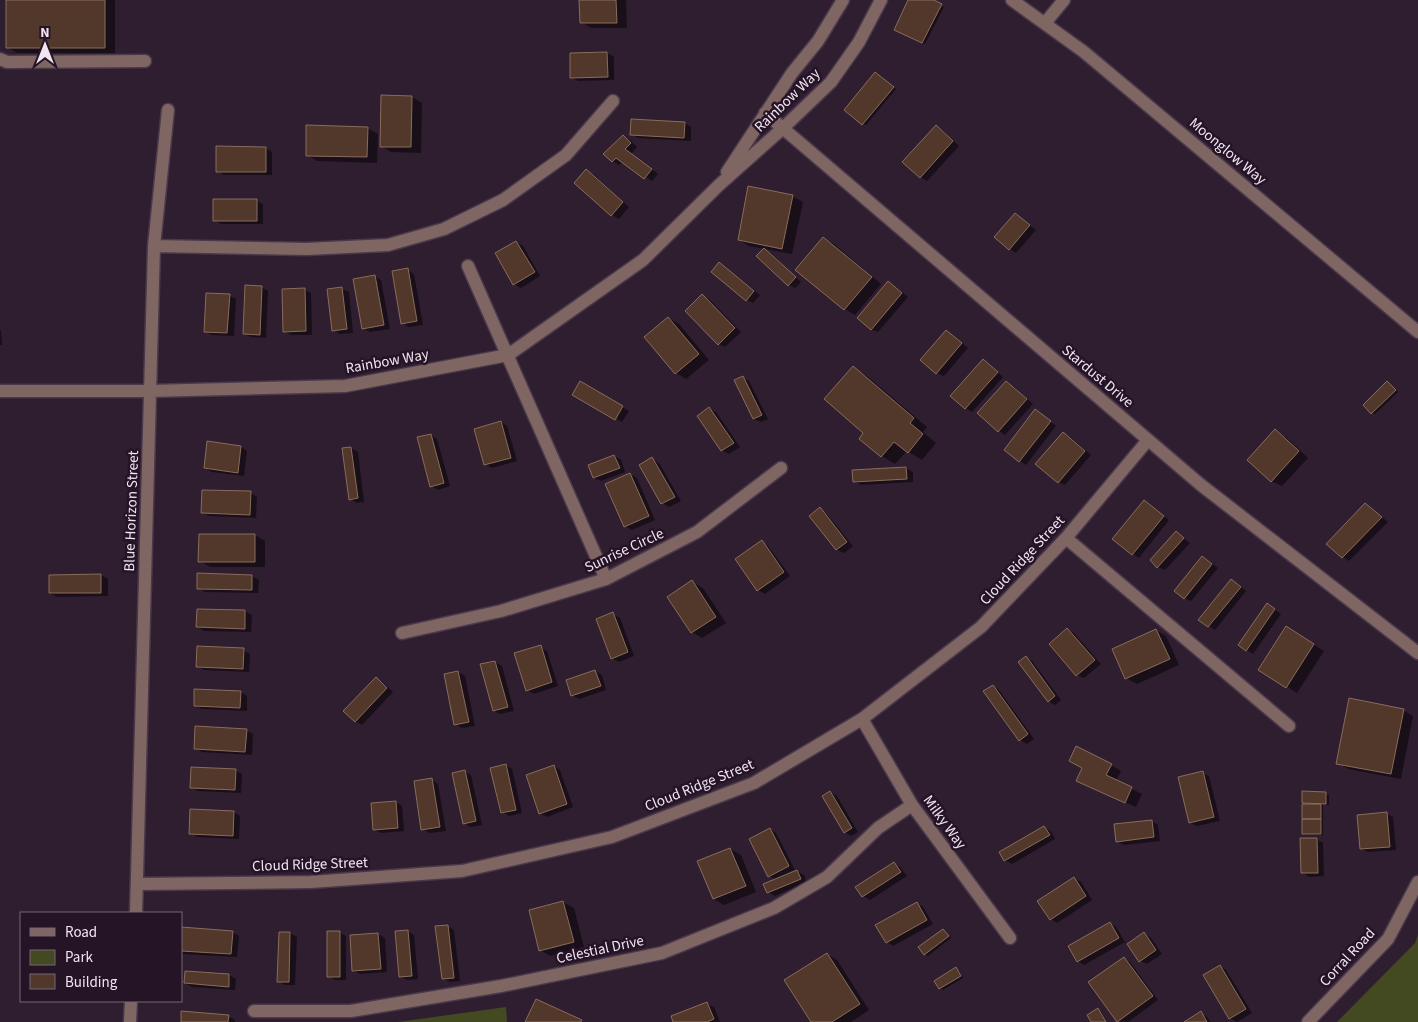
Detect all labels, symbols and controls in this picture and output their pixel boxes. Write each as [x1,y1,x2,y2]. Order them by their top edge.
north arrow [20,20,70,70]
text: N [40,23,50,43]
street label: Rainbow Way [750,64,825,137]
street label: Moonglow Way [1185,113,1271,190]
street label: Stardust Drive [1057,340,1138,413]
street label: Rainbow Way [344,344,430,379]
street label: Blue Horizon Street [119,450,144,572]
street label: Cloud Ridge Street [975,511,1070,610]
street label: Sunrise Circle [581,523,667,578]
street label: Cloud Ridge Street [642,754,757,817]
street label: Milky Way [918,791,971,854]
street label: Cloud Ridge Street [252,852,368,877]
legend [20,912,182,1002]
text: Road [65,922,97,943]
street label: Corral Road [1315,923,1380,991]
street label: Celestial Drive [554,930,646,969]
text: Park [65,947,94,968]
text: Building [65,972,118,993]

